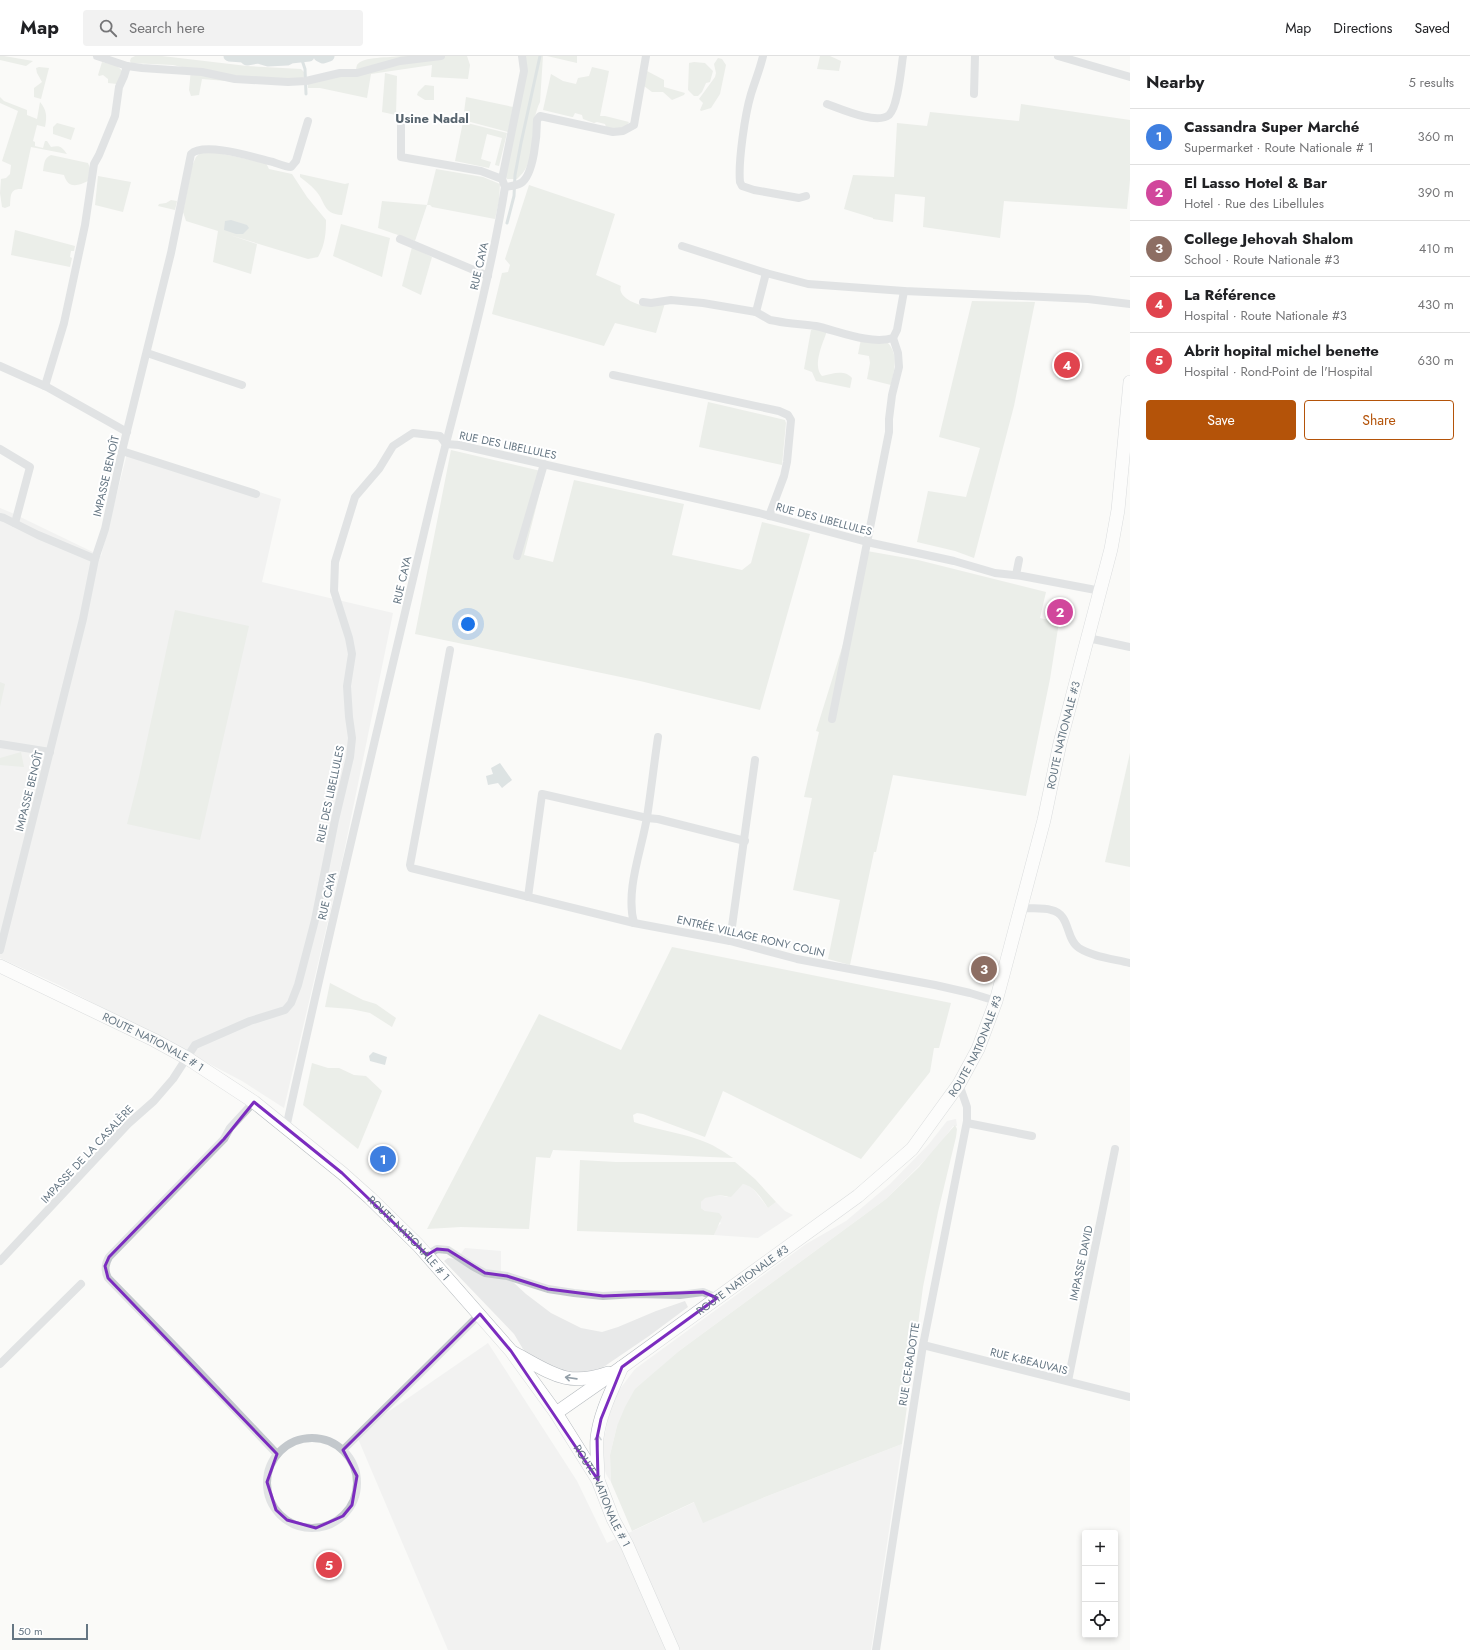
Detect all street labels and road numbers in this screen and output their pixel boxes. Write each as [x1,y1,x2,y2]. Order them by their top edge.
street label: RUE CAYA [466,240,492,291]
street label: RUE DES LIBELLULES [458,427,558,463]
street label: IMPASSE BENOÎT [89,434,123,518]
street label: RUE DES LIBELLULES [774,498,874,540]
street label: RUE CAYA [389,554,415,605]
street label: ROUTE NATIONALE #3 [1043,679,1084,791]
street label: RUE DES LIBELLULES [312,744,348,844]
street label: IMPASSE BENOÎT [11,749,47,833]
street label: RUE CAYA [314,870,340,921]
street label: ENTRÉE VILLAGE RONY COLIN [675,911,827,961]
street label: ROUTE NATIONALE #3 [944,994,1005,1100]
street label: ROUTE NATIONALE # 1 [100,1008,207,1075]
street label: IMPASSE DE LA CASALÈRE [37,1101,137,1207]
street label: ROUTE NATIONALE # 1 [364,1192,454,1284]
street label: IMPASSE DAVID [1065,1224,1097,1302]
street label: ROUTE NATIONALE #3 [693,1241,792,1319]
street label: RUE CE-RADOTTE [895,1321,923,1407]
street label: RUE K-BEAUVAIS [989,1344,1069,1378]
street label: ROUTE NATIONALE # 1 [570,1441,635,1550]

